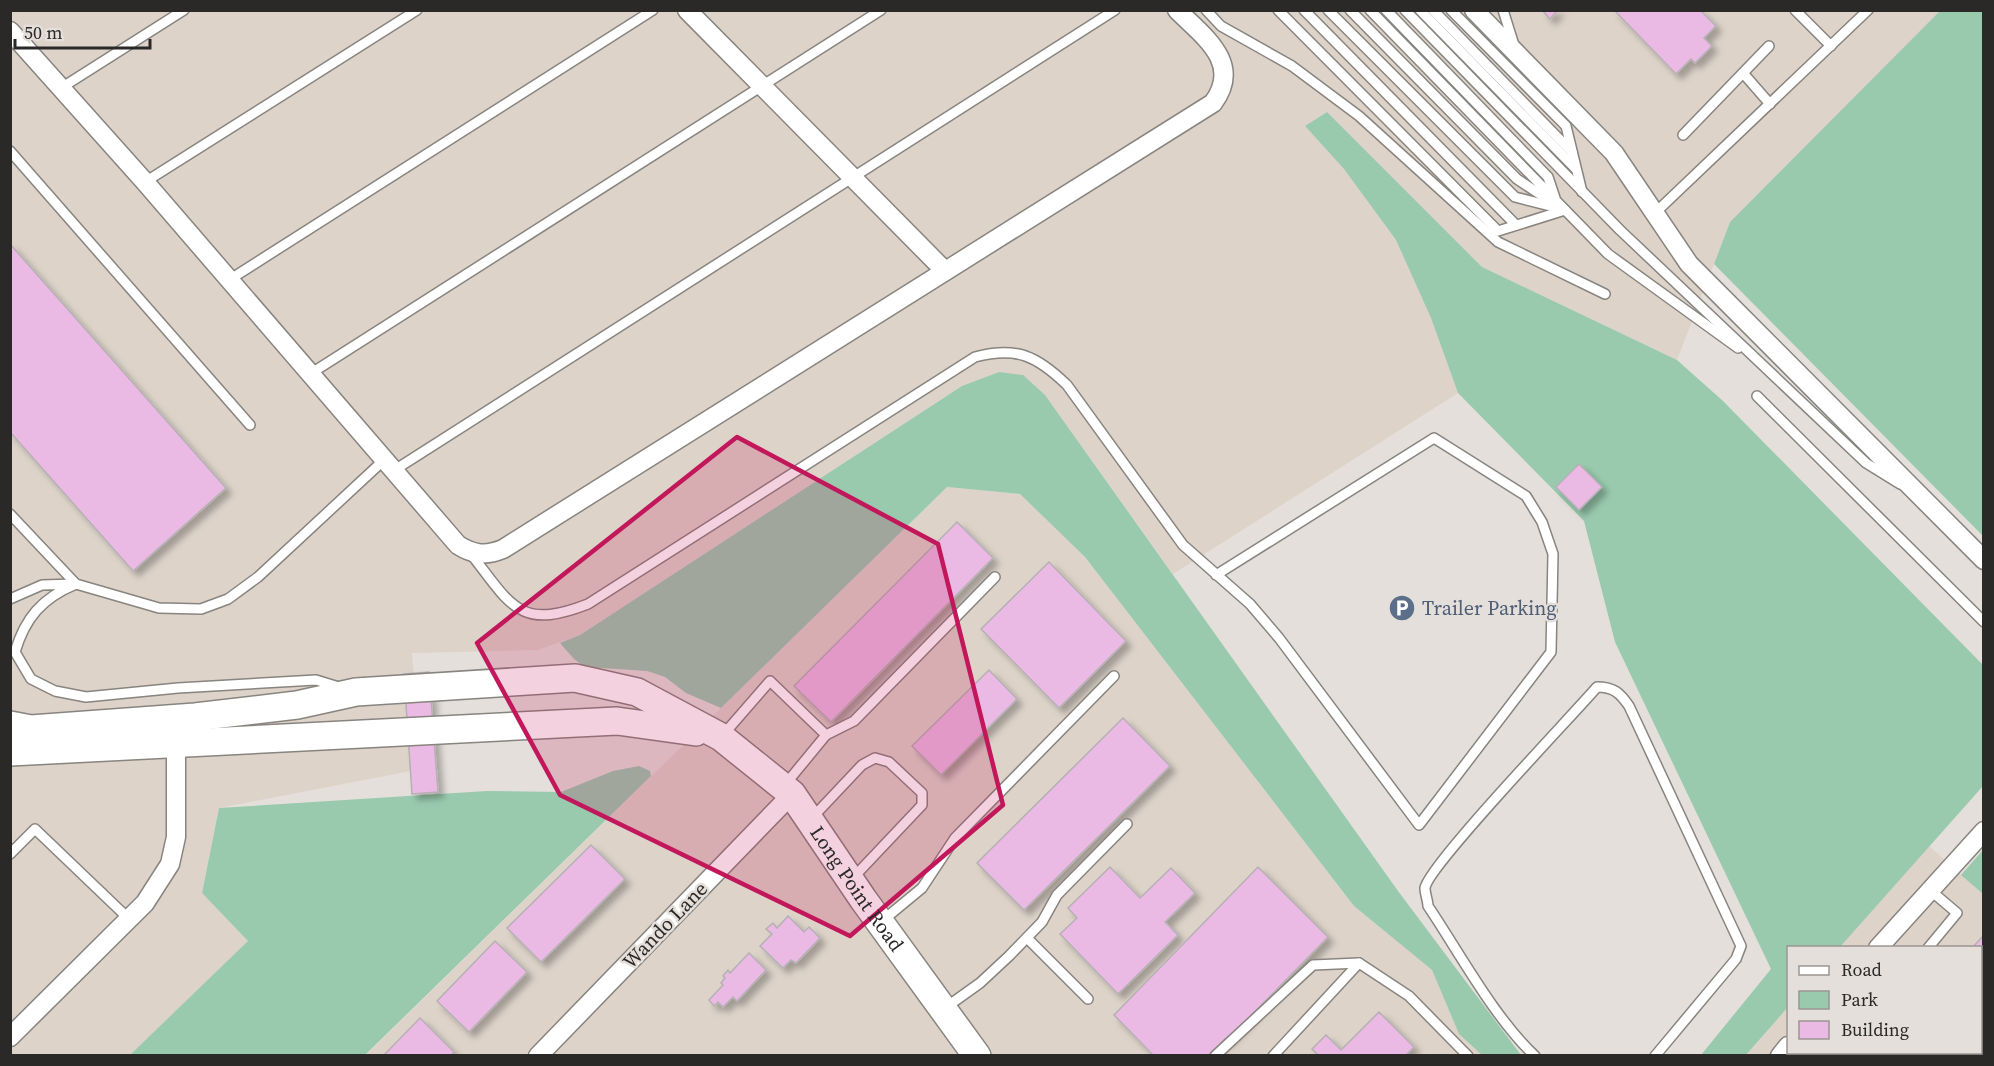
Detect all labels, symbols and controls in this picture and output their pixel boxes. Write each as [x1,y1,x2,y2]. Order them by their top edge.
scale bar [15,12,150,50]
text: 50 m [24,20,62,45]
parking icon: Trailer Parking [1387,593,1417,623]
place label: Trailer Parking [1422,594,1557,622]
street label: Long Point Road [803,820,911,957]
street label: Wando Lane [616,875,714,975]
legend [1787,946,1982,1054]
text: Road [1841,957,1882,982]
text: Park [1841,987,1878,1012]
text: Building [1841,1017,1909,1042]

